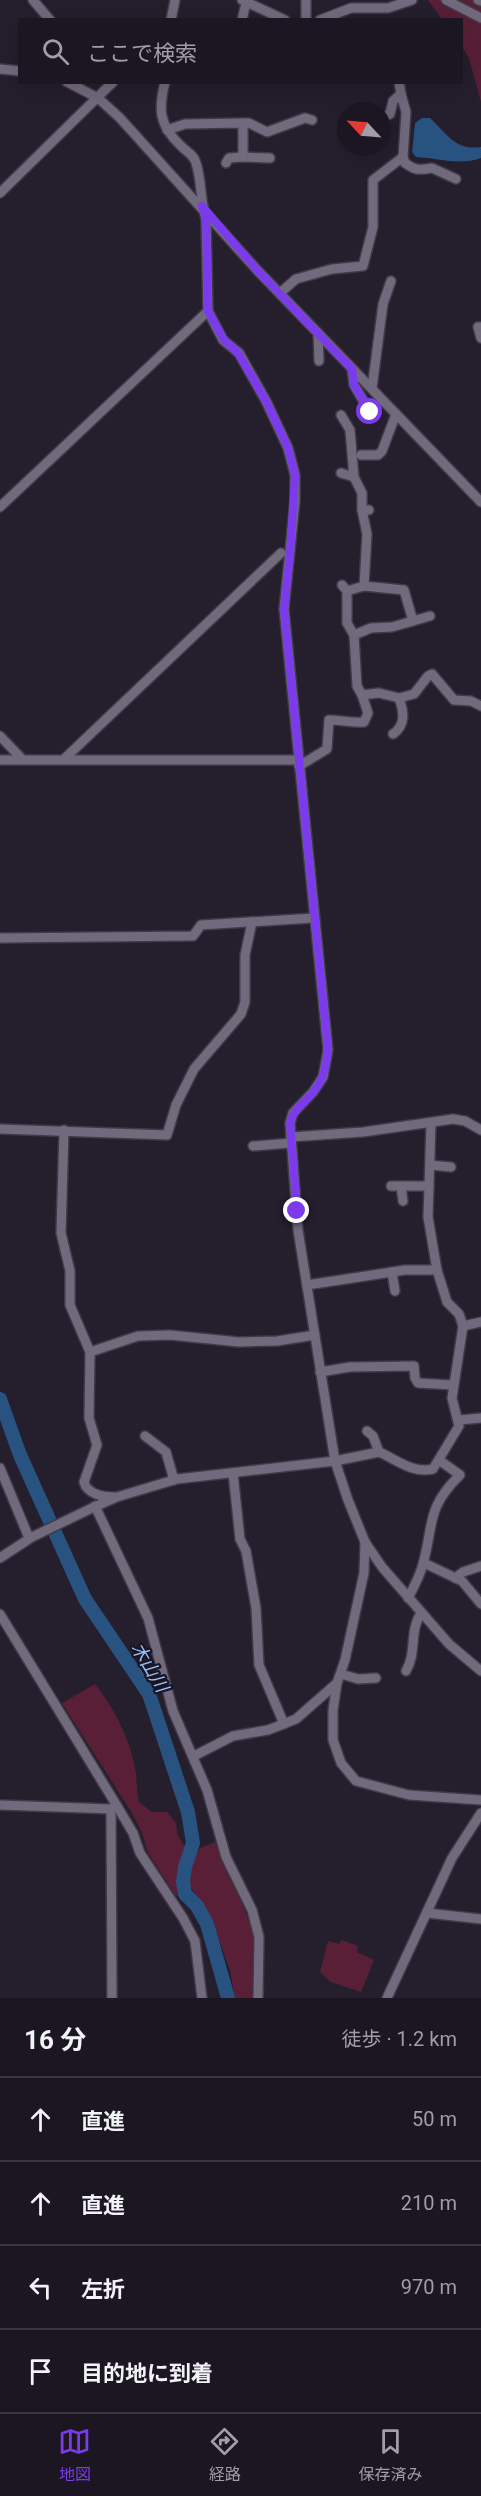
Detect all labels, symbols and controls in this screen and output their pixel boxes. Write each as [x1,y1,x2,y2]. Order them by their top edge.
search box [18,18,463,84]
icon: search [39,35,72,68]
text: ここで検索 [87,41,197,66]
north arrow [337,102,391,156]
route start [356,398,382,424]
route end [283,1197,309,1223]
water label: 木山川 [127,1638,174,1697]
text: 16 分 [24,2025,86,2055]
text: 徒歩 · 1.2 km [341,2027,457,2051]
icon: ahead [24,2103,57,2136]
text: 50 m [412,2107,457,2131]
text: 直進 [81,2109,125,2134]
icon: ahead [24,2187,57,2220]
text: 210 m [401,2191,457,2215]
text: 直進 [81,2193,125,2218]
icon: left [24,2271,57,2304]
text: 970 m [401,2275,457,2299]
text: 左折 [81,2277,125,2302]
icon: arrive [24,2355,57,2388]
text: 目的地に到着 [81,2361,213,2386]
tab: 地図 [58,2425,91,2485]
tab: 経路 [208,2425,241,2485]
tab: 保存済み [358,2425,422,2485]

